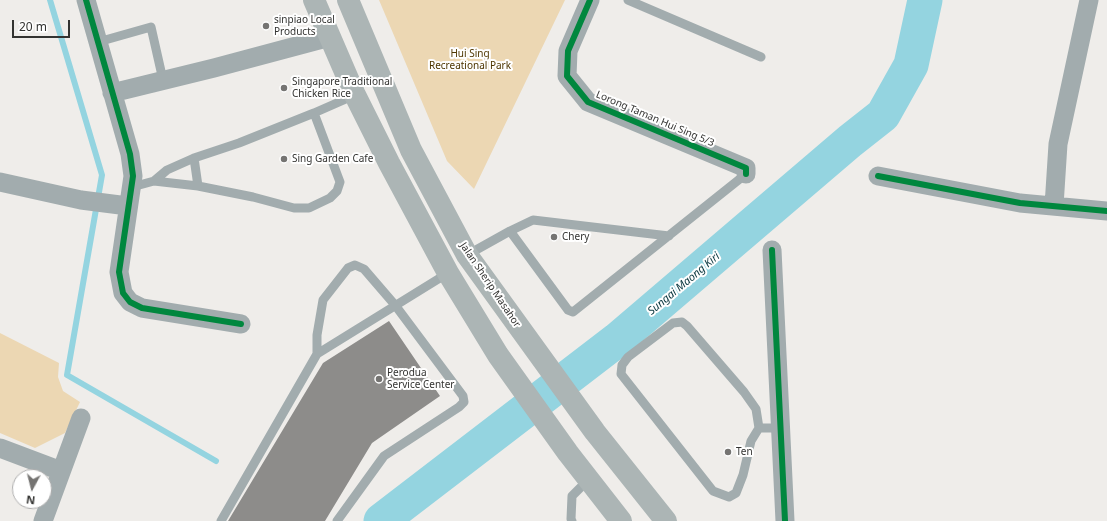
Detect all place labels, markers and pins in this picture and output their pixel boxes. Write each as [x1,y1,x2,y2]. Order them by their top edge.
place label: sinpiao Local Products [274,14,335,38]
marker: sinpiao Local Products [261,21,271,31]
place label: Singapore Traditional Chicken Rice [292,76,392,100]
marker: Singapore Traditional Chicken Rice [279,83,289,93]
place label: Sing Garden Cafe [292,153,373,165]
marker: Sing Garden Cafe [279,154,289,164]
place label: Chery [562,231,589,243]
marker: Chery [549,232,559,242]
place label: Perodua Service Center [387,367,454,390]
marker: Perodua Service Center [374,374,384,384]
place label: Ten [736,446,753,458]
marker: Ten [723,447,733,457]

